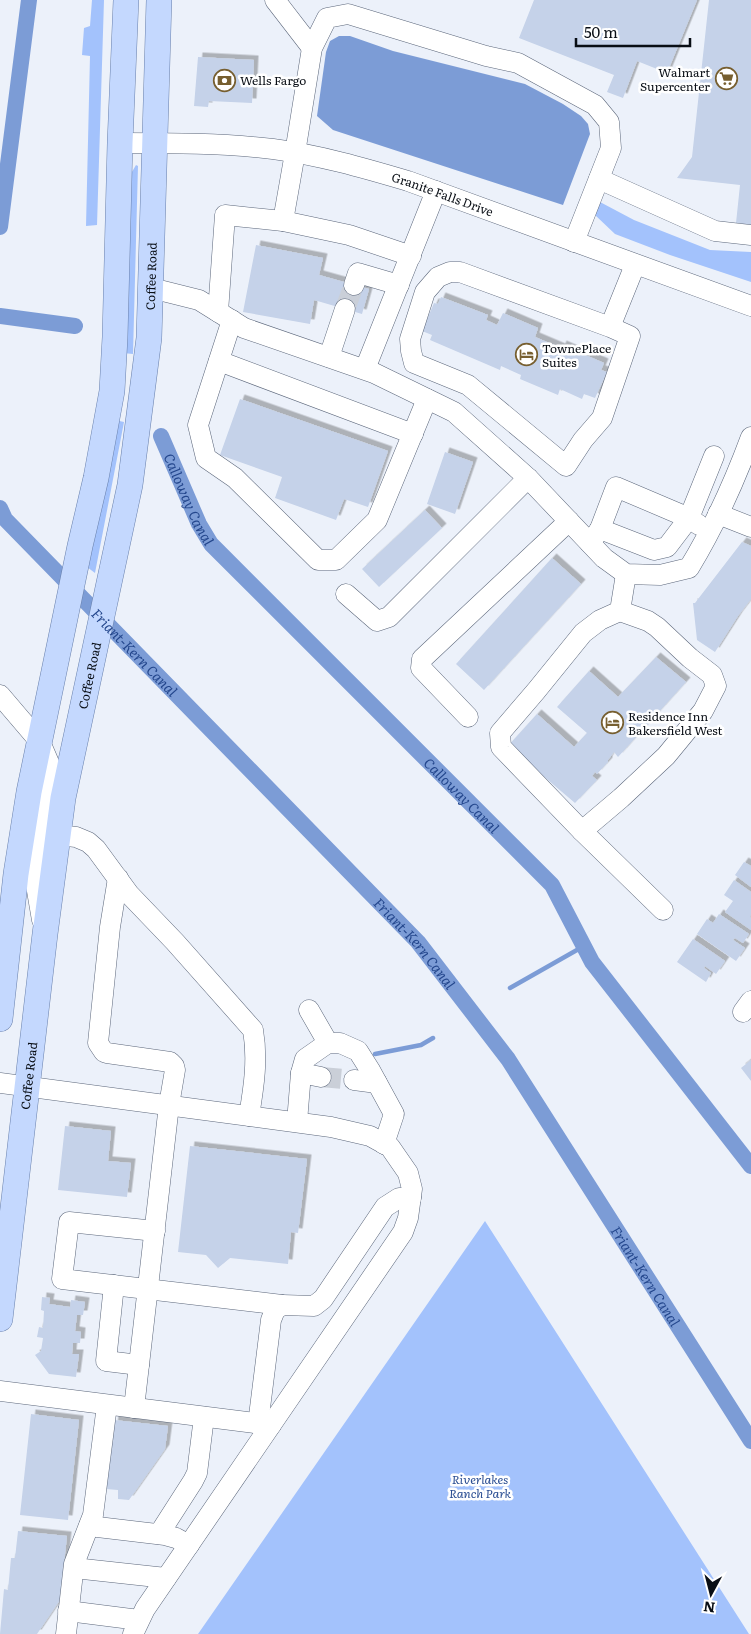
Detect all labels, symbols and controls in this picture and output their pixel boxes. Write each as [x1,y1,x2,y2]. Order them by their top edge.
scale bar [576,15,690,47]
text: 50 m [584,20,618,43]
place label: Walmart Supercenter [640,63,710,95]
supermarket icon: Walmart Supercenter [714,67,738,91]
bank icon: Wells Fargo [212,68,236,92]
place label: Wells Fargo [240,71,306,89]
street label: Granite Falls Drive [390,168,496,220]
street label: Coffee Road [141,241,161,310]
place label: TownePlace Suites [542,339,611,371]
hotel icon: TownePlace Suites [514,343,538,367]
water label: Calloway Canal [160,450,219,549]
water label: Friant-Kern Canal [87,604,182,700]
street label: Coffee Road [73,640,105,711]
place label: Residence Inn Bakersfield West [628,707,723,739]
hotel icon: Residence Inn Bakersfield West [600,711,624,735]
water label: Calloway Canal [420,753,504,837]
water label: Friant-Kern Canal [370,893,460,993]
street label: Coffee Road [16,1040,41,1110]
water label: Friant-Kern Canal [607,1222,685,1330]
park label: Riverlakes Ranch Park [449,1470,511,1502]
north arrow [686,1569,736,1619]
text: N [702,1597,716,1619]

